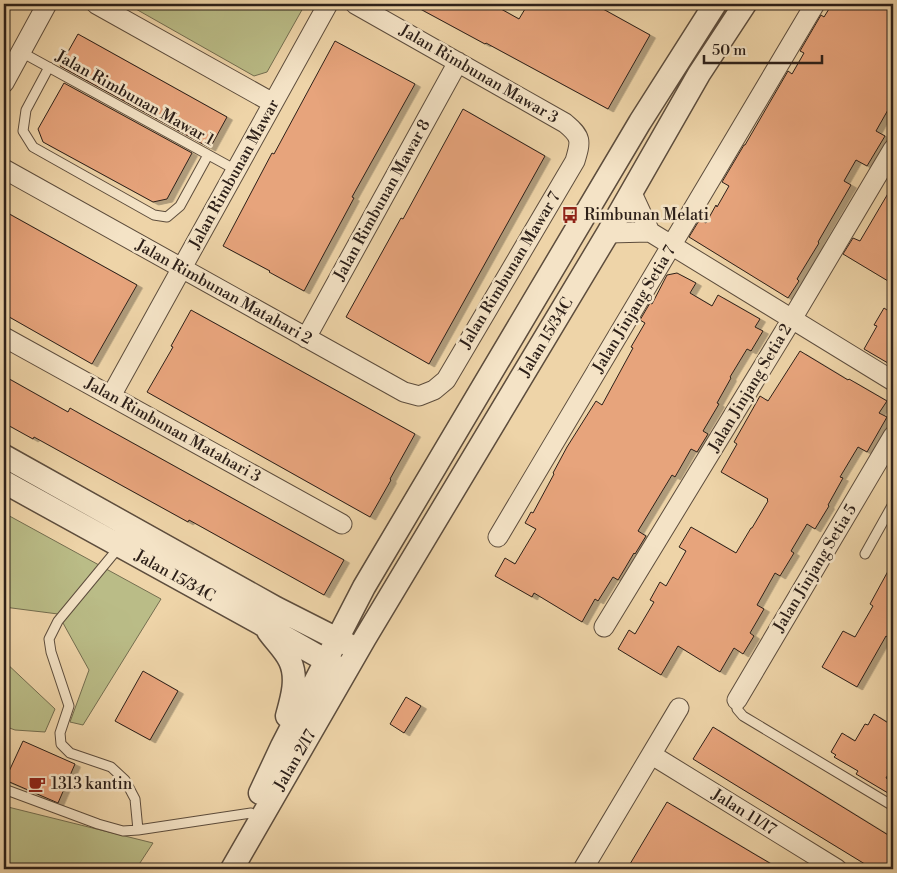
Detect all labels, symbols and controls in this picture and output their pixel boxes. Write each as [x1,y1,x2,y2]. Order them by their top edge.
street label: Jalan Rimbunan Mawar 3 [395,20,562,128]
scale bar [704,32,822,64]
text: 50 m [712,41,746,60]
street label: Jalan Rimbunan Mawar 1 [51,46,218,150]
street label: Jalan Rimbunan Mawar [184,96,283,253]
street label: Jalan Rimbunan Mawar 8 [329,116,435,285]
street label: Jalan Rimbunan Mawar 7 [455,188,565,353]
bus stop icon: Rimbunan Melati [560,205,580,225]
place label: Rimbunan Melati [584,205,709,225]
street label: Jalan Rimbunan Matahari 2 [132,235,316,349]
street label: Jalan Jinjang Setia 7 [588,242,680,377]
street label: Jalan 15/34C [514,294,577,381]
street label: Jalan Jinjang Setia 2 [703,320,796,457]
street label: Jalan Rimbunan Matahari 3 [81,373,265,487]
street label: Jalan Jinjang Setia 5 [768,500,861,636]
street label: Jalan 15/34C [130,545,219,606]
street label: Jalan 2/17 [269,726,320,795]
cafe icon: 1313 kantin [27,774,47,794]
place label: 1313 kantin [51,774,133,794]
street label: Jalan 11/17 [707,784,780,840]

